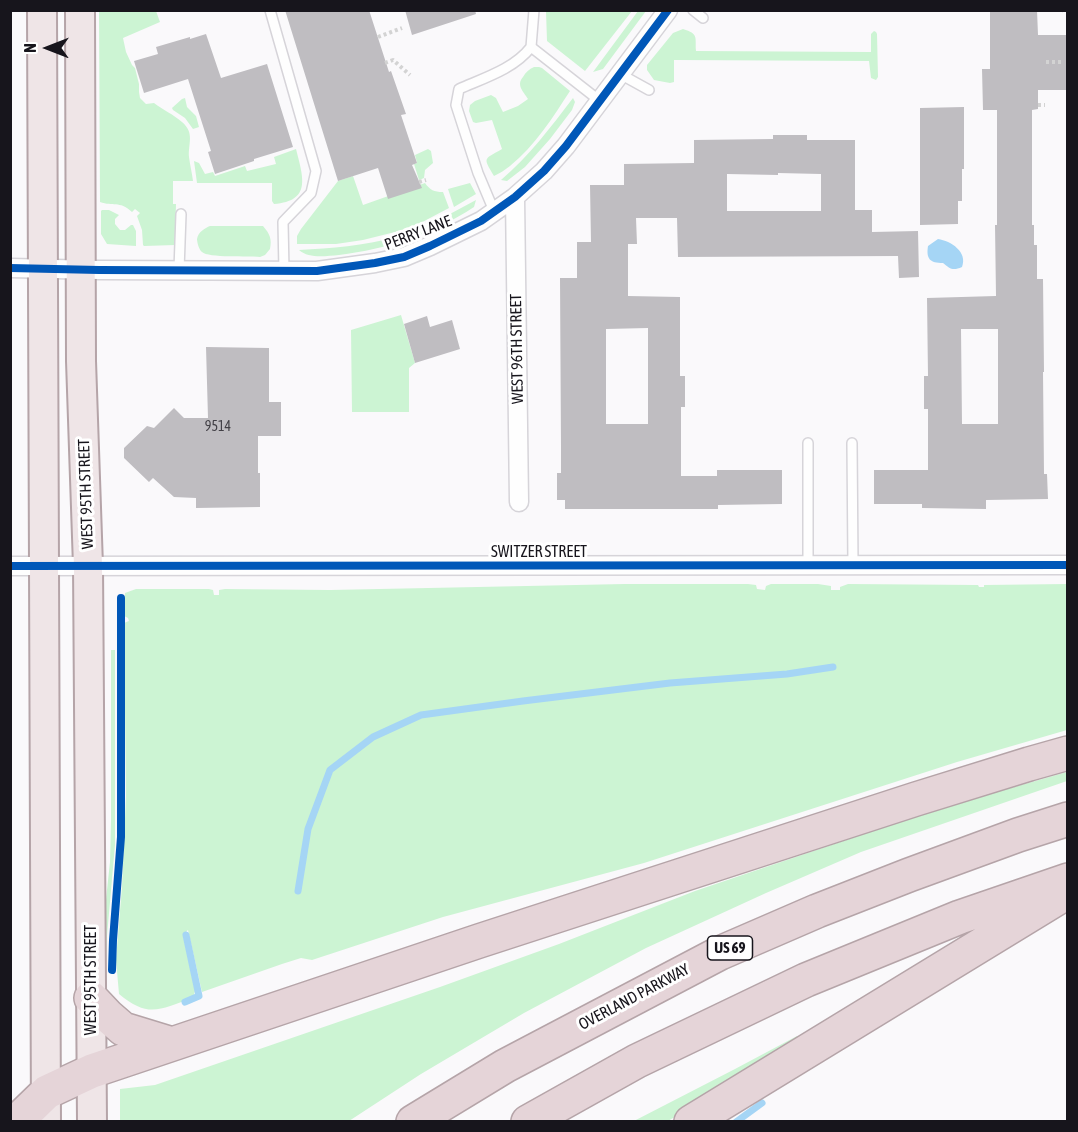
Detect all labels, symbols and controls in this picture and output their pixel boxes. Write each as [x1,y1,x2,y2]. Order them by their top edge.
north arrow [18,18,78,78]
text: N [21,43,39,53]
street label: PERRY LANE [382,211,454,255]
street label: WEST 96TH STREET [506,294,528,404]
house number: 9514 [205,419,231,435]
street label: WEST 95TH STREET [74,439,98,549]
street label: SWITZER STREET [491,542,587,562]
street label: WEST 95TH STREET [81,925,101,1035]
road number: US 69 [708,936,752,960]
street label: OVERLAND PARKWAY [575,960,693,1034]

